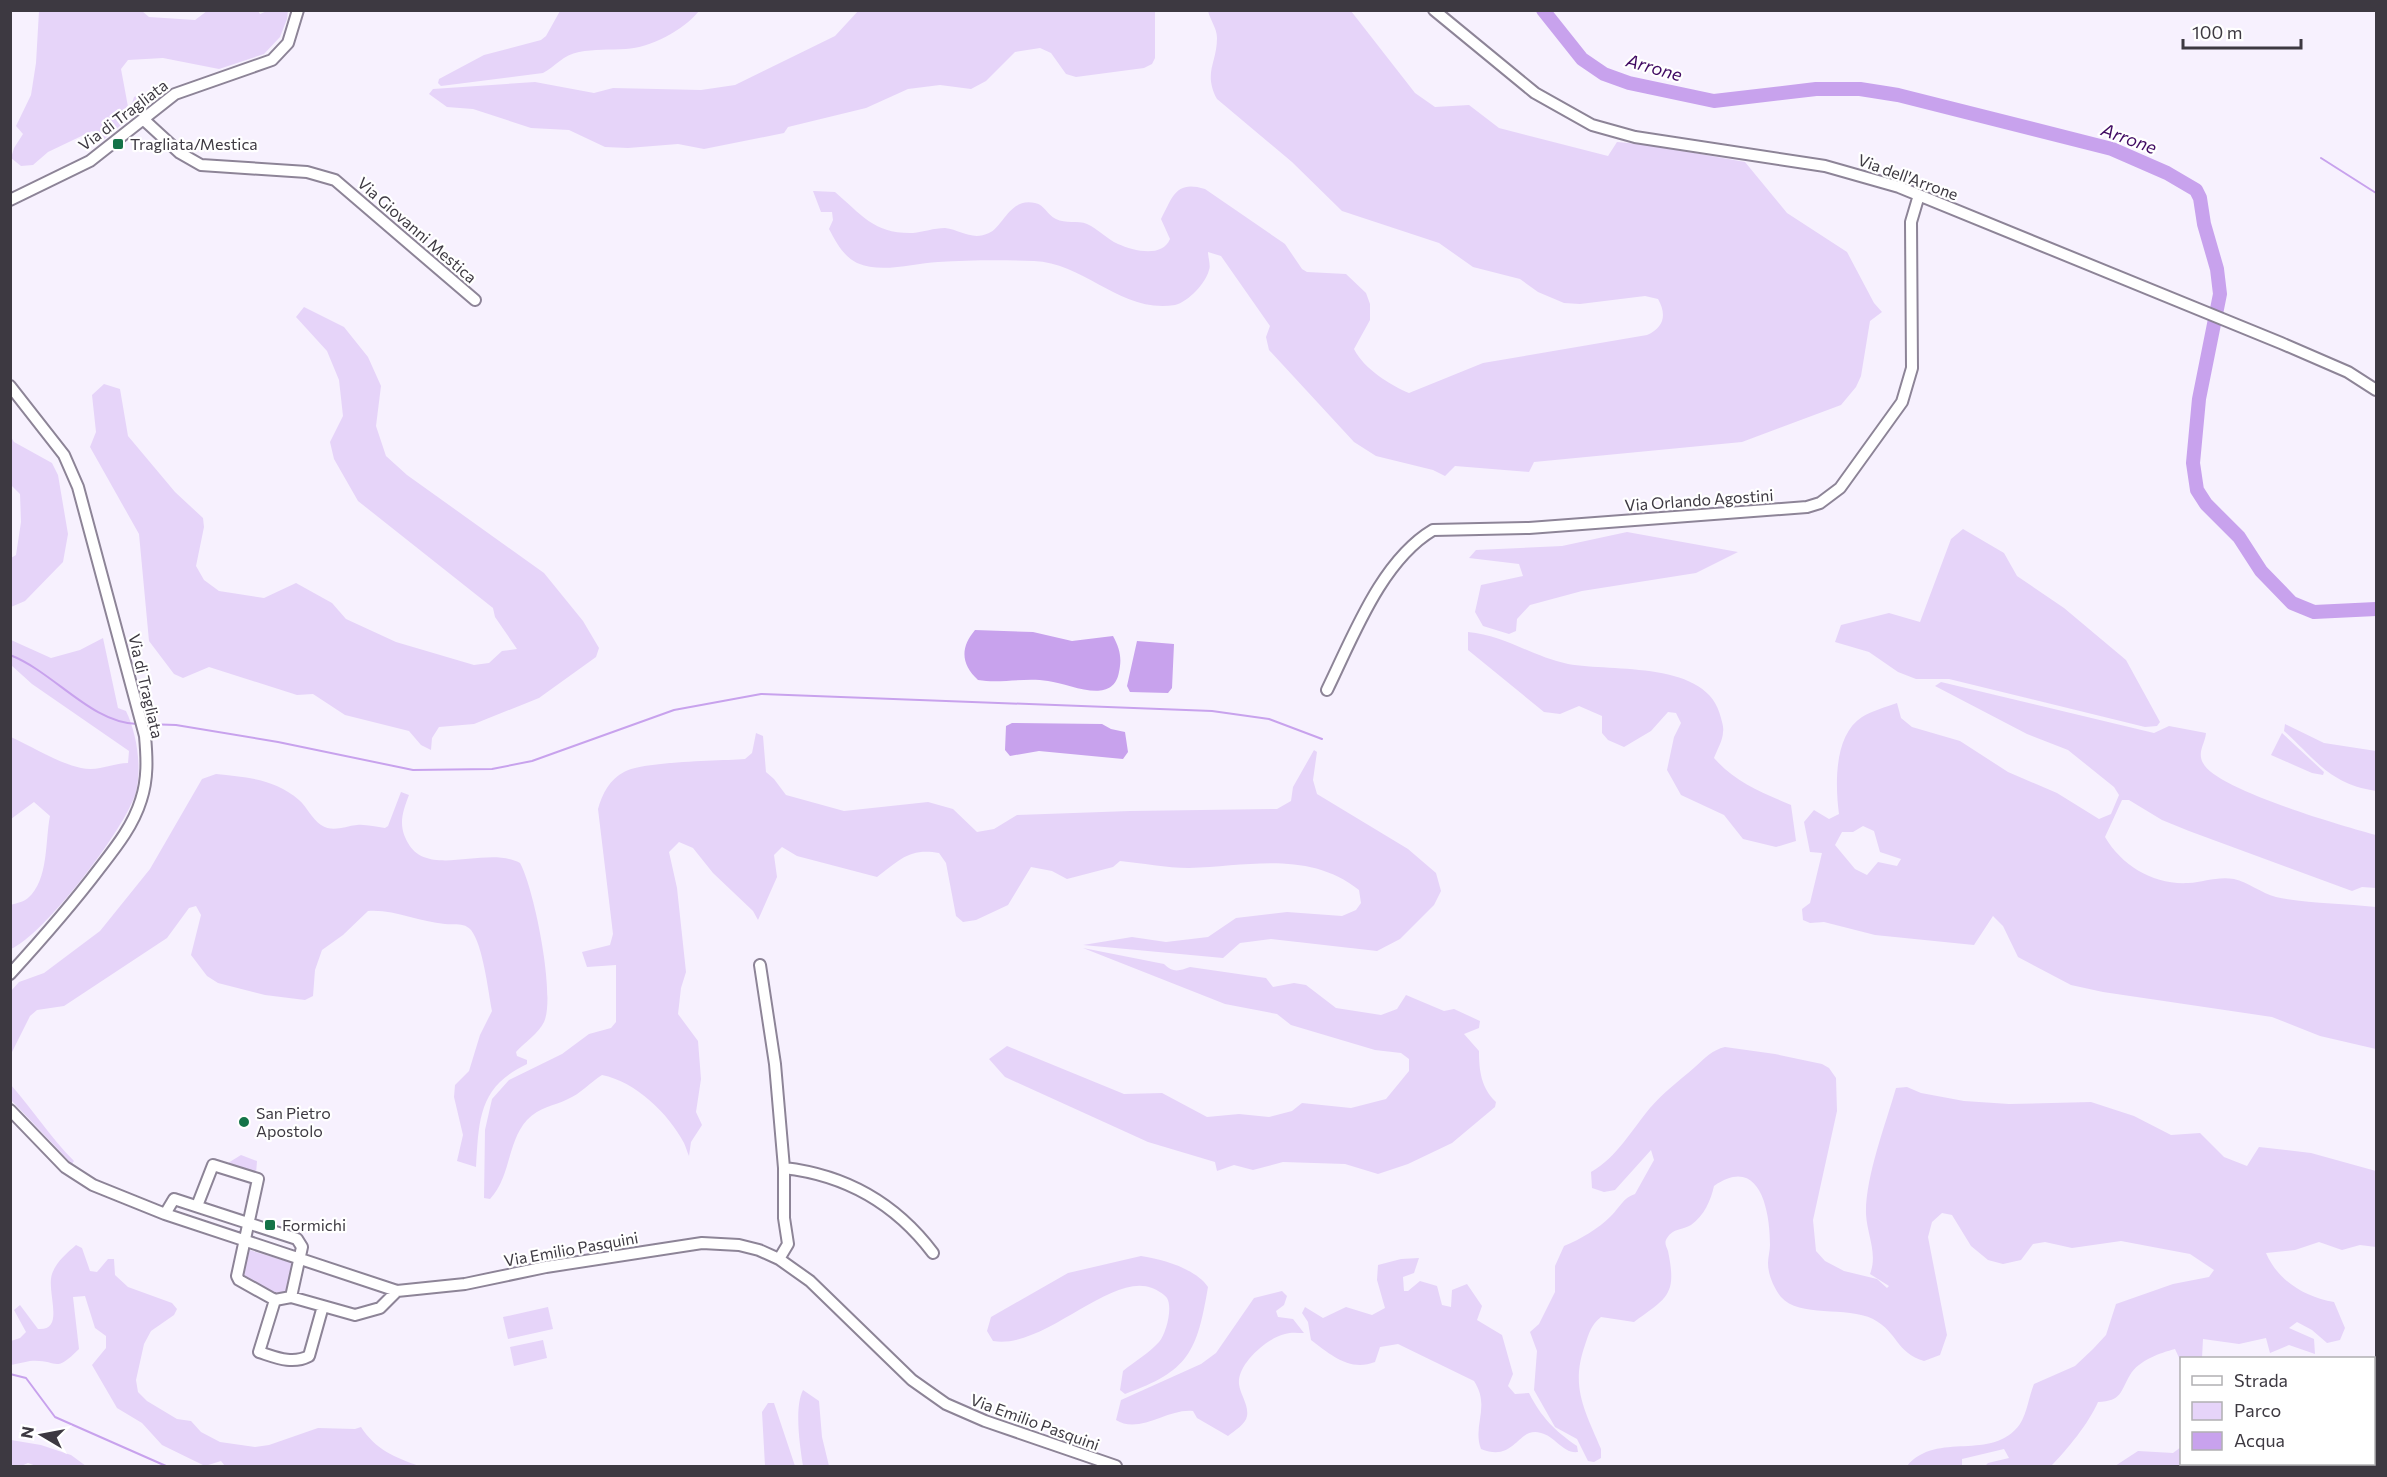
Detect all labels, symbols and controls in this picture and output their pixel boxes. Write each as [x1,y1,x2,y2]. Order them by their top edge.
scale bar [2183,12,2302,50]
text: 100 m [2192,21,2242,43]
water label: Arrone [1623,48,1685,86]
street label: Via di Tragliata [74,75,171,154]
water label: Arrone [2098,118,2160,158]
place label: Tragliata/Mestica [130,134,258,153]
marker: Tragliata/Mestica [111,137,125,151]
street label: Via dell'Arrone [1855,150,1961,203]
street label: Via Giovanni Mestica [354,173,481,286]
street label: Via Orlando Agostini [1624,485,1774,514]
street label: Via di Tragliata [125,632,168,740]
place label: San Pietro Apostolo [256,1103,331,1140]
marker: San Pietro Apostolo [237,1115,251,1129]
place label: Formichi [282,1215,346,1234]
marker: Formichi [263,1218,277,1232]
street label: Via Emilio Pasquini [502,1227,640,1270]
legend [2180,1357,2375,1465]
text: Strada [2234,1369,2288,1391]
street label: Via Emilio Pasquini [968,1389,1102,1454]
text: Parco [2234,1399,2281,1421]
north arrow [12,1405,72,1465]
text: N [16,1425,37,1440]
text: Acqua [2234,1429,2285,1451]

